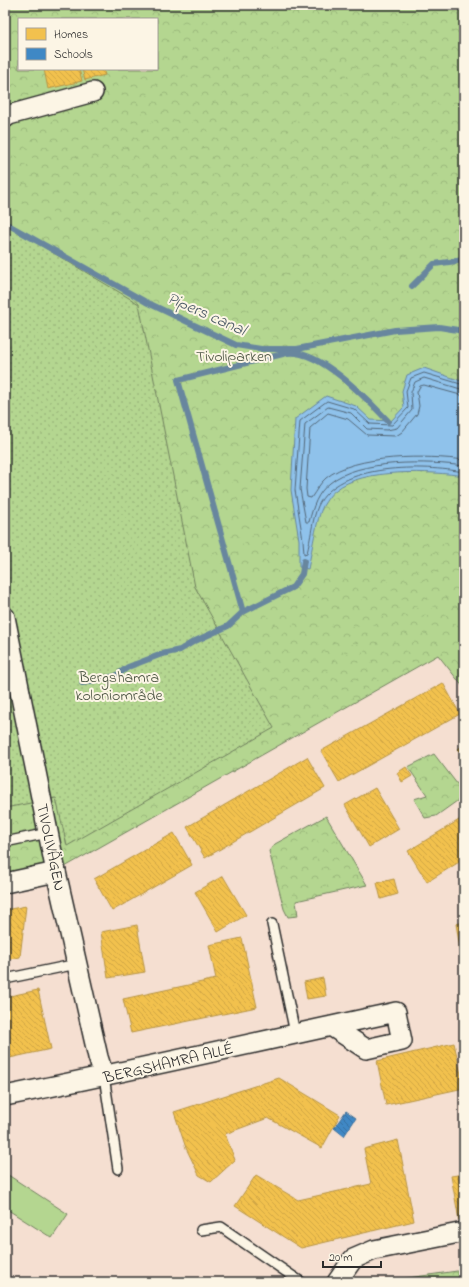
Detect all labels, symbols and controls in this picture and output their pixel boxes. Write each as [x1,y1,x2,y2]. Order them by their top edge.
legend [18,18,158,70]
text: Homes [54,26,88,44]
text: Schools [54,46,93,64]
water label: Pipers canal [163,286,252,344]
park label: Tivoliparken [196,345,272,369]
park label: Bergshamra koloniområde [75,666,163,708]
street label: TIVOLIVÄGEN [29,802,71,893]
street label: BERGSHAMRA ALLÉ [100,1037,236,1091]
scale bar [323,1243,381,1269]
text: 20 m [329,1249,352,1267]

